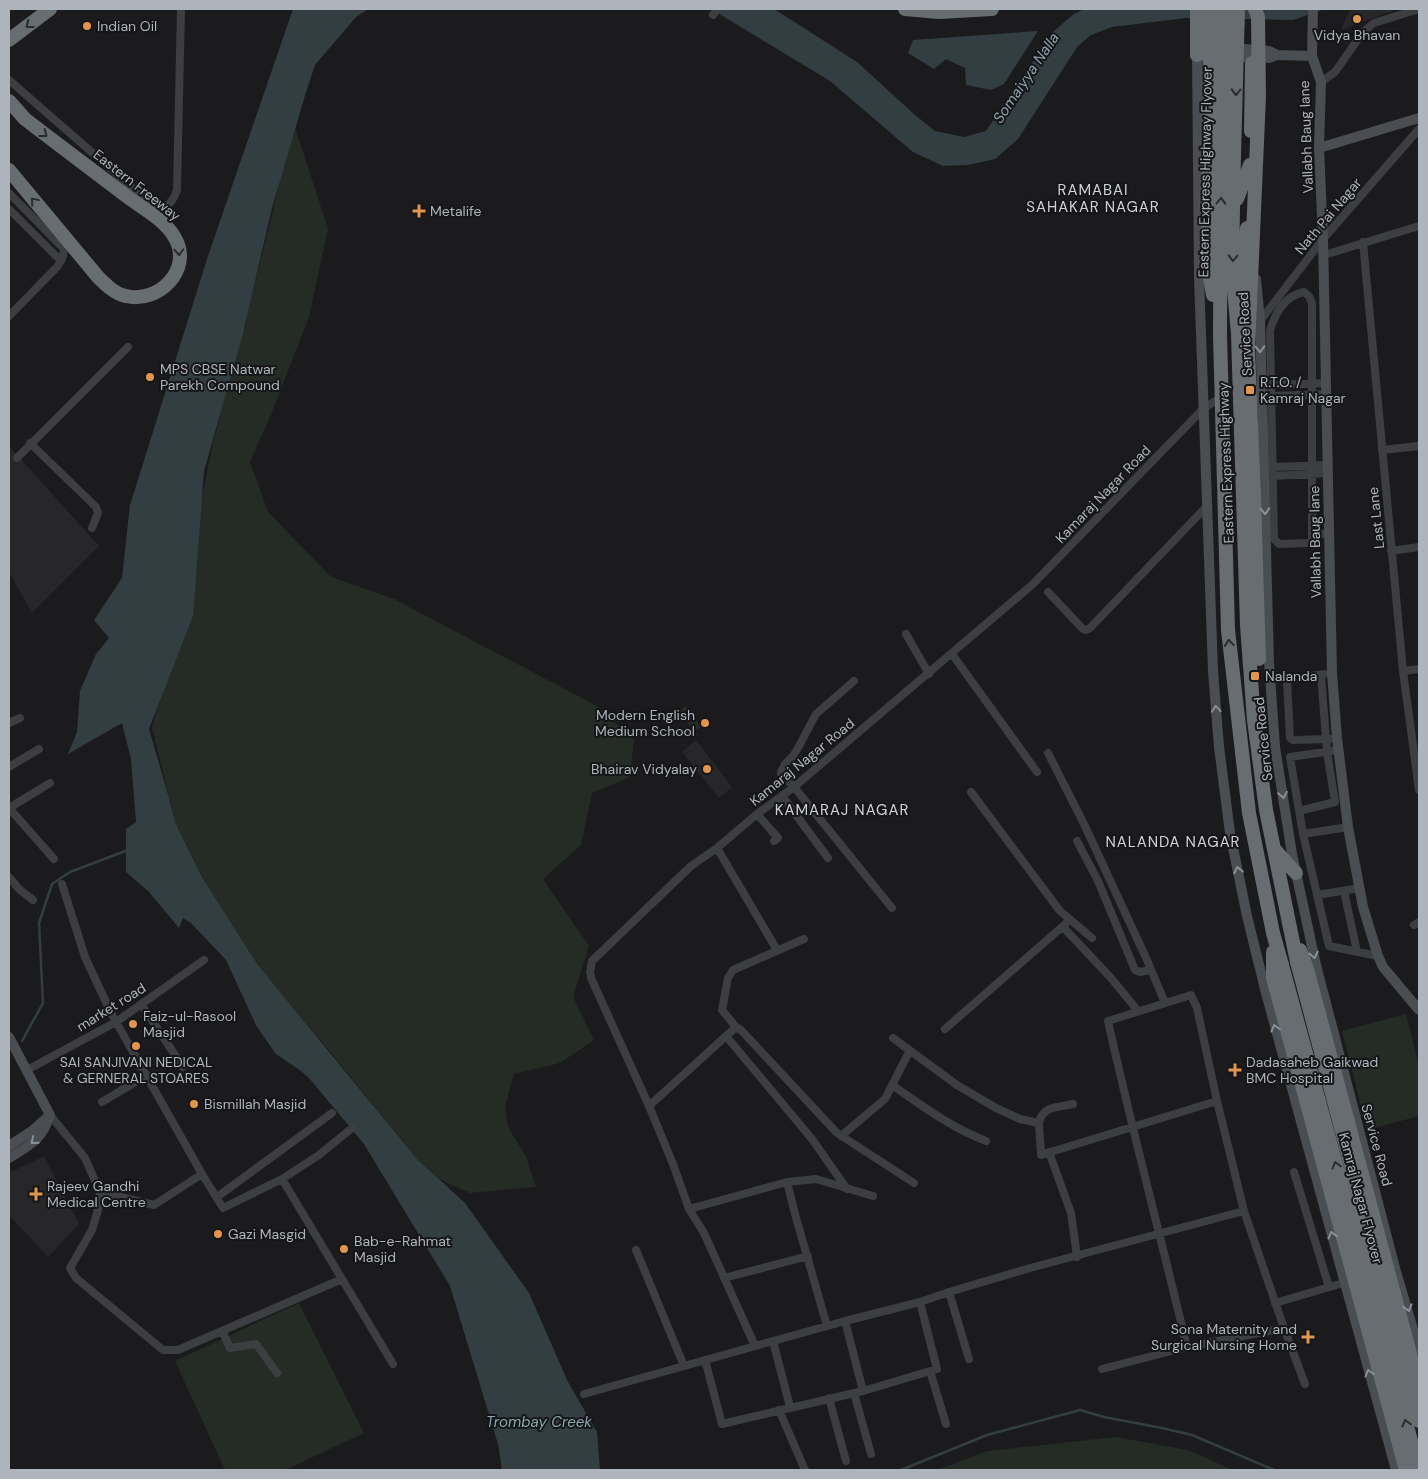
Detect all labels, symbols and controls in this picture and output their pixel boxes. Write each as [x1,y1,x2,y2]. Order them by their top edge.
marker: Vidya Bhavan [1351,13,1363,25]
place label: Indian Oil [97,17,157,35]
one-way arrow [26,19,35,28]
marker: Indian Oil [81,20,93,32]
place label: Vidya Bhavan [1314,26,1400,44]
water label: Somaiyya Nalla [988,29,1064,127]
street label: Eastern Express Highway Flyover [1194,67,1216,277]
street label: Vallabh Baug lane [1295,80,1317,194]
one-way arrow [1231,89,1241,97]
one-way arrow [38,128,48,137]
street label: Eastern Freeway [90,145,185,225]
street label: Nath Pai Nagar [1291,174,1365,258]
district label: RAMABAI SAHAKAR NAGAR [1026,180,1160,217]
one-way arrow [1216,196,1226,204]
one-way arrow [31,197,40,206]
place label: Metalife [430,202,482,220]
marker: Metalife [412,204,426,218]
one-way arrow [173,248,184,256]
one-way arrow [1227,254,1238,262]
street label: Service Road [1234,291,1256,377]
one-way arrow [1255,345,1266,353]
place label: MPS CBSE Natwar Parekh Compound [160,360,280,394]
marker: MPS CBSE Natwar Parekh Compound [144,371,156,383]
place label: R.T.O. / Kamraj Nagar [1260,373,1346,407]
street label: Eastern Express Highway [1214,382,1238,544]
marker: R.T.O. / Kamraj Nagar [1244,384,1256,396]
street label: Kamaraj Nagar Road [1051,441,1155,547]
street label: Vallabh Baug lane [1305,485,1325,599]
street label: Last Lane [1364,486,1388,550]
one-way arrow [1259,507,1270,515]
one-way arrow [1224,639,1235,647]
place label: Nalanda [1265,667,1317,685]
marker: Nalanda [1249,670,1261,682]
street label: Service Road [1250,696,1276,782]
one-way arrow [1211,705,1222,713]
place label: Modern English Medium School [595,706,695,740]
street label: Kamaraj Nagar Road [746,714,858,810]
marker: Modern English Medium School [699,717,711,729]
place label: Bhairav Vidyalay [591,760,697,778]
marker: Bhairav Vidyalay [701,763,713,775]
one-way arrow [1277,792,1288,800]
district label: KAMARAJ NAGAR [775,800,909,820]
district label: NALANDA NAGAR [1105,832,1241,852]
one-way arrow [1233,866,1243,874]
one-way arrow [1308,950,1318,959]
street label: market road [73,979,149,1035]
place label: Faiz-ul-Rasool Masjid [143,1007,236,1041]
marker: Faiz-ul-Rasool Masjid [127,1018,139,1030]
one-way arrow [1271,1024,1281,1033]
marker: SAI SANJIVANI NEDICAL & GERNERAL STOARES [130,1040,142,1052]
place label: SAI SANJIVANI NEDICAL & GERNERAL STOARES [60,1053,212,1087]
place label: Dadasaheb Gaikwad BMC Hospital [1246,1053,1378,1087]
marker: Dadasaheb Gaikwad BMC Hospital [1228,1063,1242,1077]
place label: Bismillah Masjid [204,1095,306,1113]
marker: Bismillah Masjid [188,1098,200,1110]
street label: Service Road [1357,1102,1397,1188]
street label: Kamraj Nagar Flyover [1335,1130,1387,1266]
one-way arrow [31,1135,40,1144]
one-way arrow [1331,1161,1342,1169]
place label: Rajeev Gandhi Medical Centre [47,1177,146,1211]
marker: Rajeev Gandhi Medical Centre [29,1187,43,1201]
place label: Gazi Masgid [228,1225,306,1243]
marker: Gazi Masgid [212,1228,224,1240]
one-way arrow [1327,1231,1338,1240]
place label: Bab-e-Rahmat Masjid [354,1232,451,1266]
marker: Bab-e-Rahmat Masjid [338,1243,350,1255]
one-way arrow [1402,1304,1412,1312]
place label: Sona Maternity and Surgical Nursing Home [1151,1320,1297,1354]
marker: Sona Maternity and Surgical Nursing Home [1301,1330,1315,1344]
one-way arrow [1364,1368,1375,1377]
water label: Trombay Creek [486,1412,592,1432]
one-way arrow [1401,1419,1412,1428]

